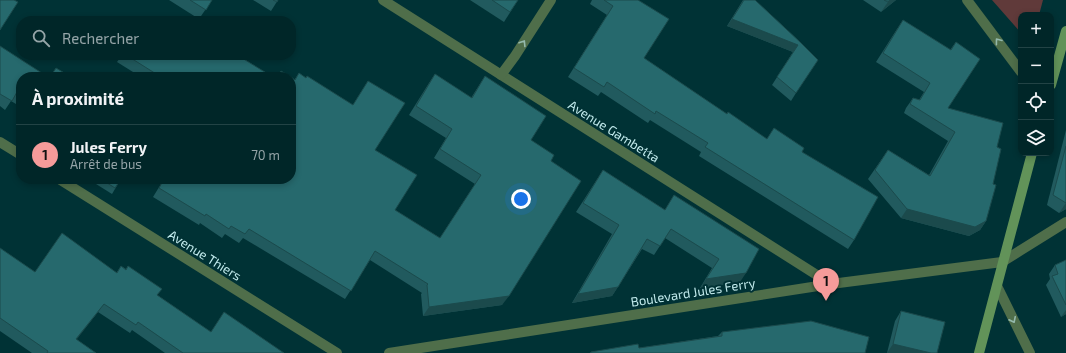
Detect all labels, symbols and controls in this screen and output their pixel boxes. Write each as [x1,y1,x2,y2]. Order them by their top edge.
map controls [1018,12,1054,156]
button: + [1018,12,1054,48]
search box [16,16,296,60]
icon: search [30,27,52,49]
text: Rechercher [62,29,139,47]
one-way arrow [995,38,1002,45]
one-way arrow [519,40,526,47]
button: − [1018,48,1054,84]
button: locate [1018,84,1054,120]
text: À proximité [32,88,124,108]
street label: Avenue Gambetta [565,97,663,165]
button: layers [1018,120,1054,156]
text: Jules Ferry [70,138,147,156]
text: 1 [42,147,48,163]
text: 70 m [251,147,280,163]
text: Arrêt de bus [70,156,142,172]
your location [511,189,531,209]
street label: Avenue Thiers [165,226,245,284]
pin: 1 [813,268,839,301]
street label: Boulevard Jules Ferry [629,274,757,310]
one-way arrow [1008,316,1016,323]

